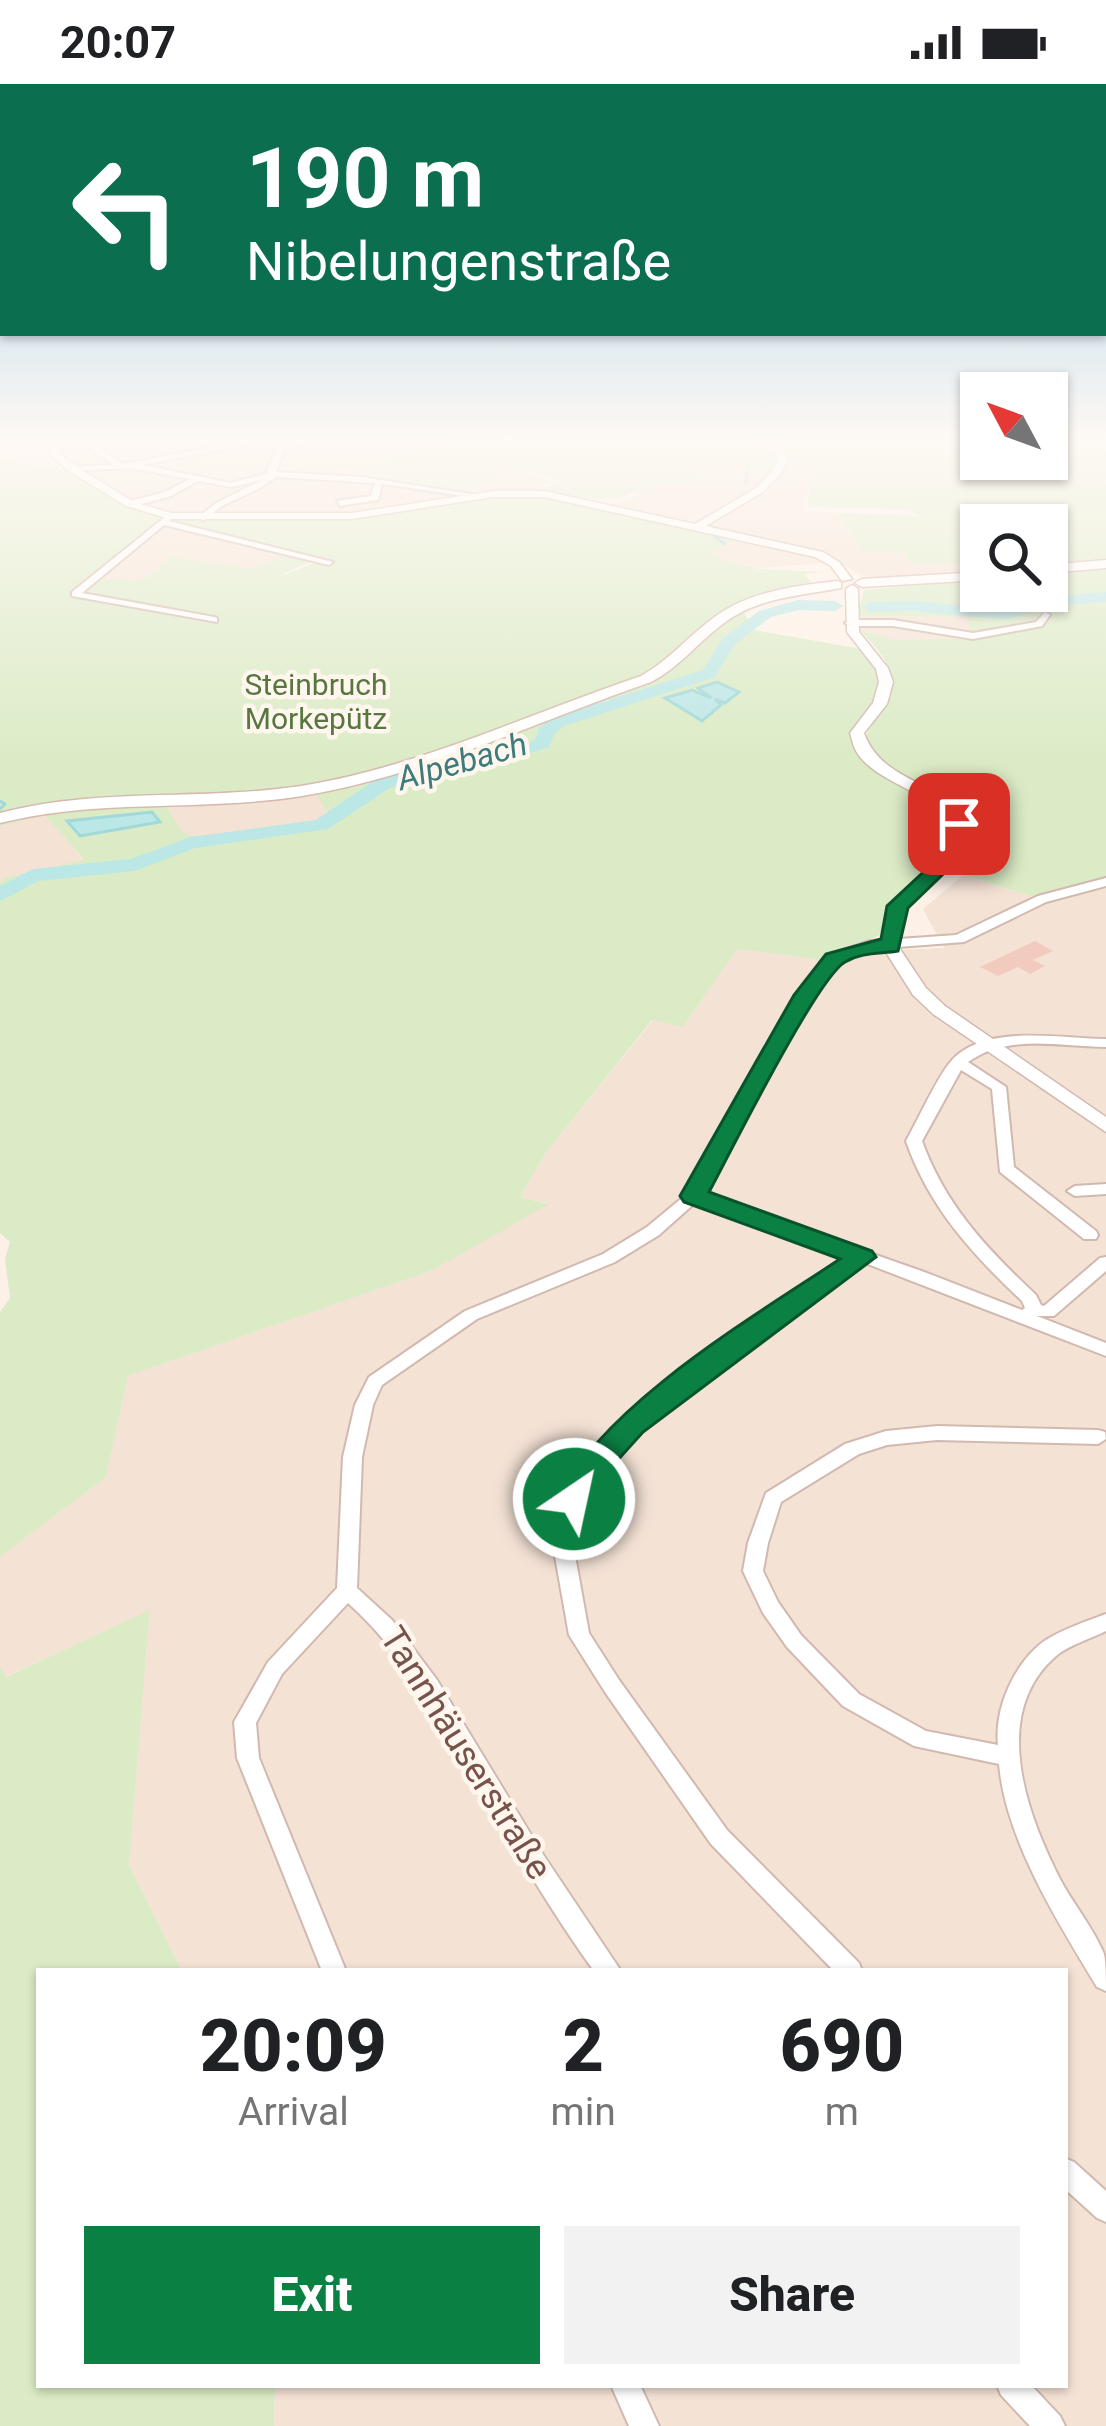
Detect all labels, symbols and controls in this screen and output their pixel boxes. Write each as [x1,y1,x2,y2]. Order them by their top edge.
text: 20:07 [60,16,176,69]
text: 190 m [246,129,484,228]
icon: left [48,132,204,288]
text: Nibelungenstraße [246,230,671,293]
north arrow [960,372,1068,480]
map controls [960,372,1068,612]
button: search [960,504,1068,612]
park label: Steinbruch Morkepütz [244,667,388,736]
water label: Alpebach [391,724,531,799]
pin [908,773,1010,875]
icon: arrive [926,791,992,857]
position arrow [511,1436,637,1562]
street label: Tannhäuserstraße [371,1619,561,1887]
text: 20:09 [200,2004,387,2089]
text: 2 [562,2004,604,2089]
text: 690 [780,2004,904,2089]
text: Arrival [238,2089,349,2135]
text: min [551,2089,616,2135]
text: m [825,2089,859,2135]
button: Exit [84,2226,540,2364]
button: Share [564,2226,1020,2364]

